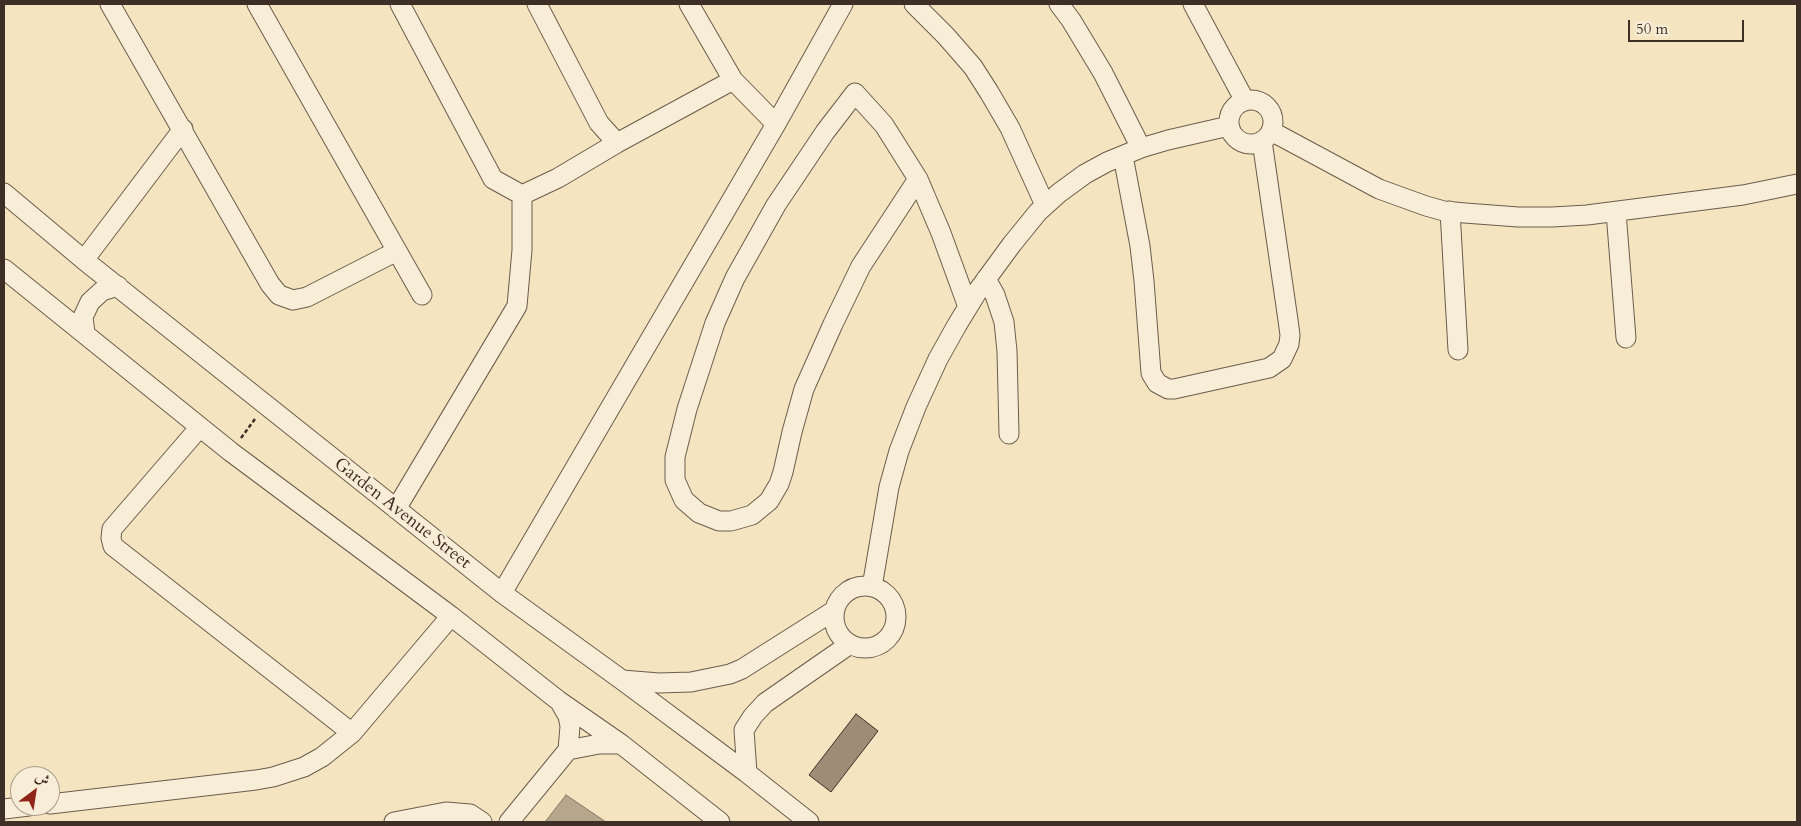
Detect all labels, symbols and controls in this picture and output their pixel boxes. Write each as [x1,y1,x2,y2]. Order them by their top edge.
scale bar [1631,10,1747,42]
text: 50 m [1636,19,1668,39]
street label: Garden Avenue Street [329,454,475,574]
north arrow [10,766,60,816]
text: ش [32,767,53,790]

